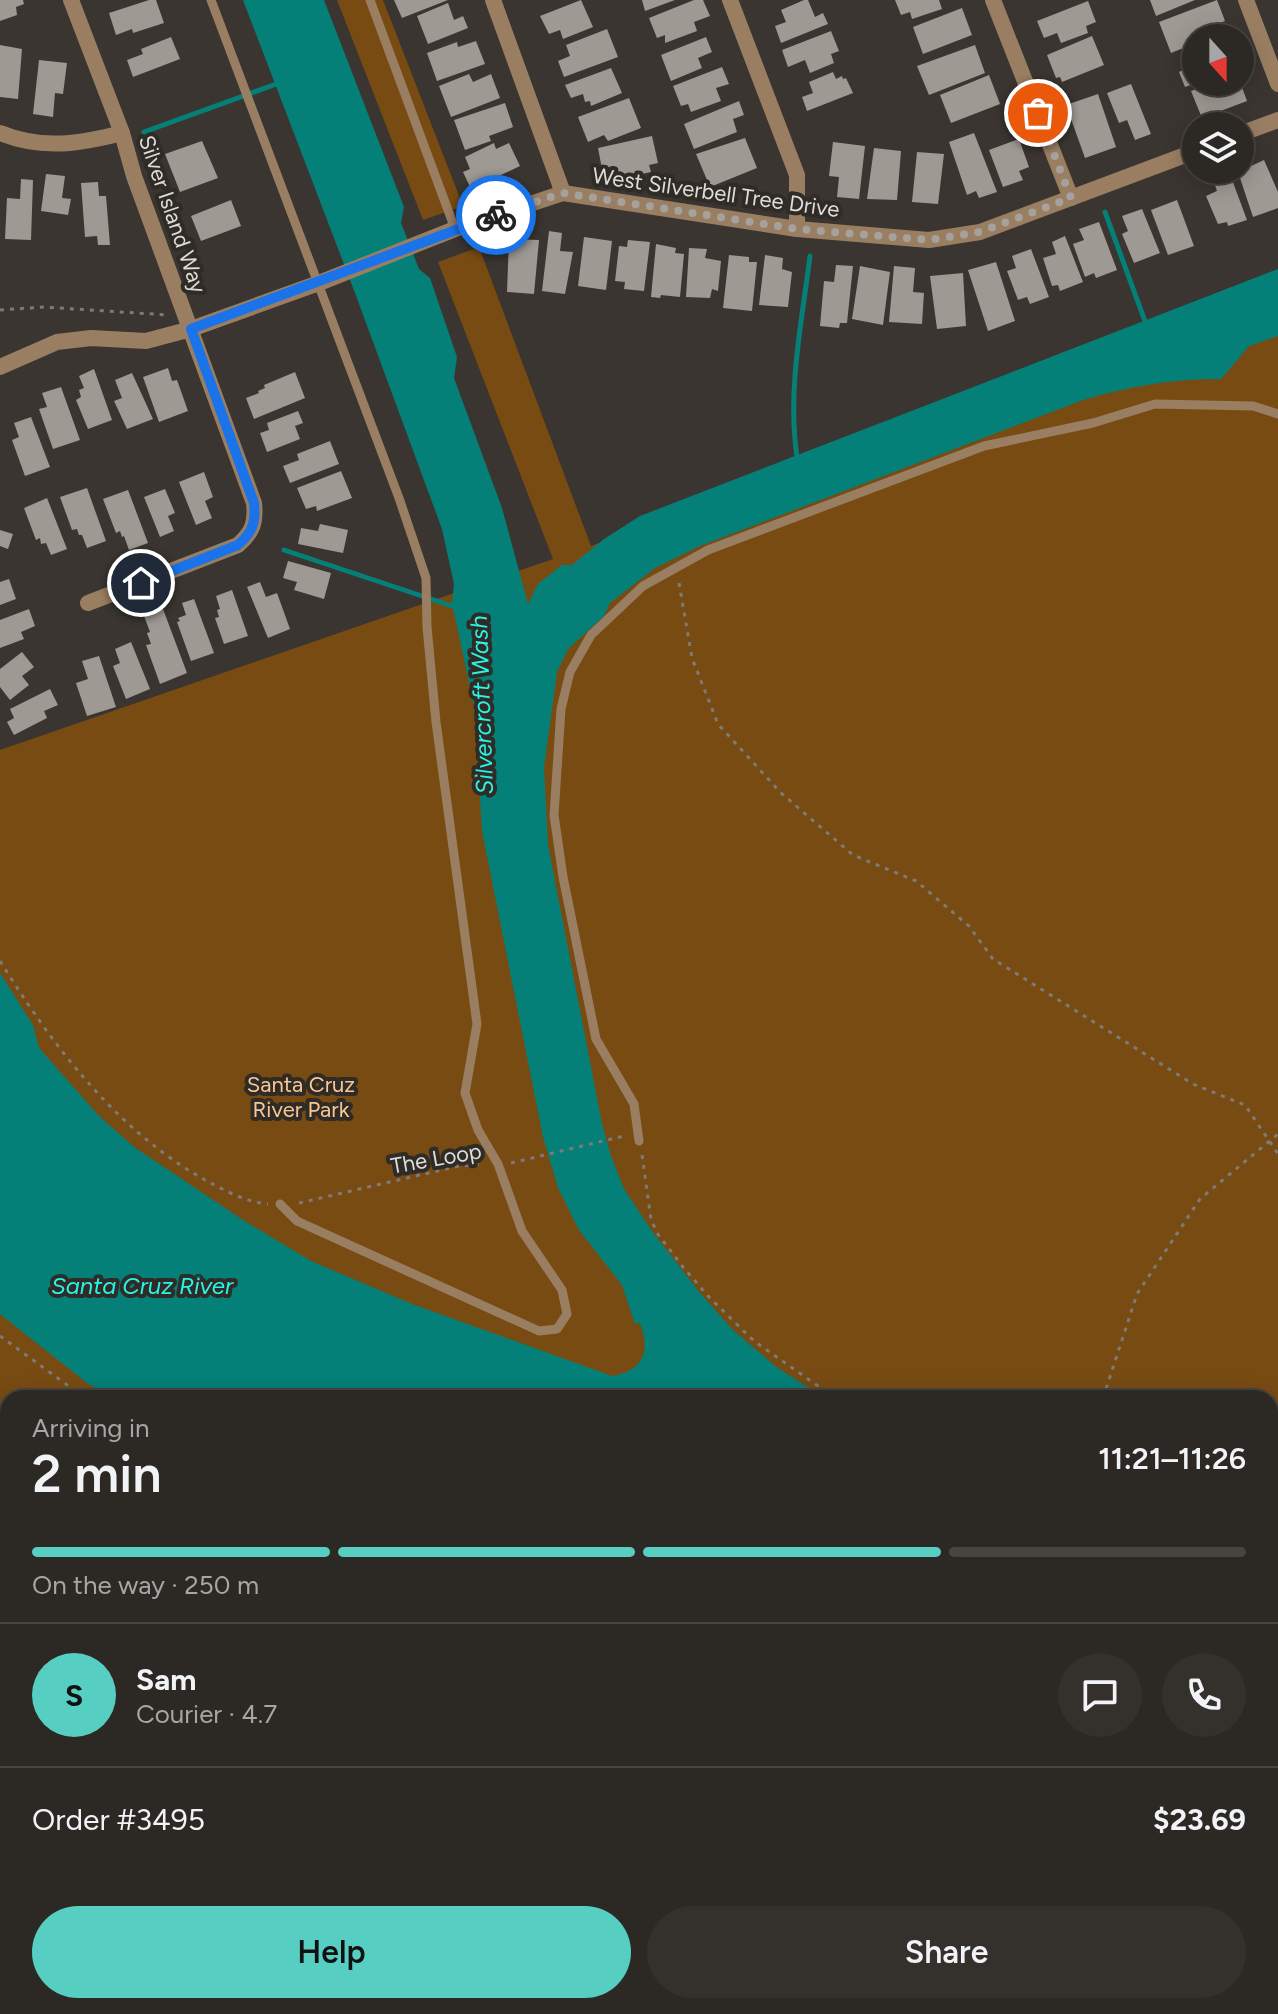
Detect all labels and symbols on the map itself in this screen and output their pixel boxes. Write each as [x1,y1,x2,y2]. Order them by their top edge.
north arrow [1182,24,1254,96]
pin [1004,79,1072,147]
street label: Silver Island Way [133,132,212,297]
street label: West Silverbell Tree Drive [591,162,841,223]
courier [456,175,536,255]
pin [107,549,175,617]
water label: Silvercroft Wash [464,615,499,795]
park label: Santa Cruz River Park [247,1071,355,1123]
street label: The Loop [389,1137,484,1180]
water label: Santa Cruz River [51,1271,234,1300]

